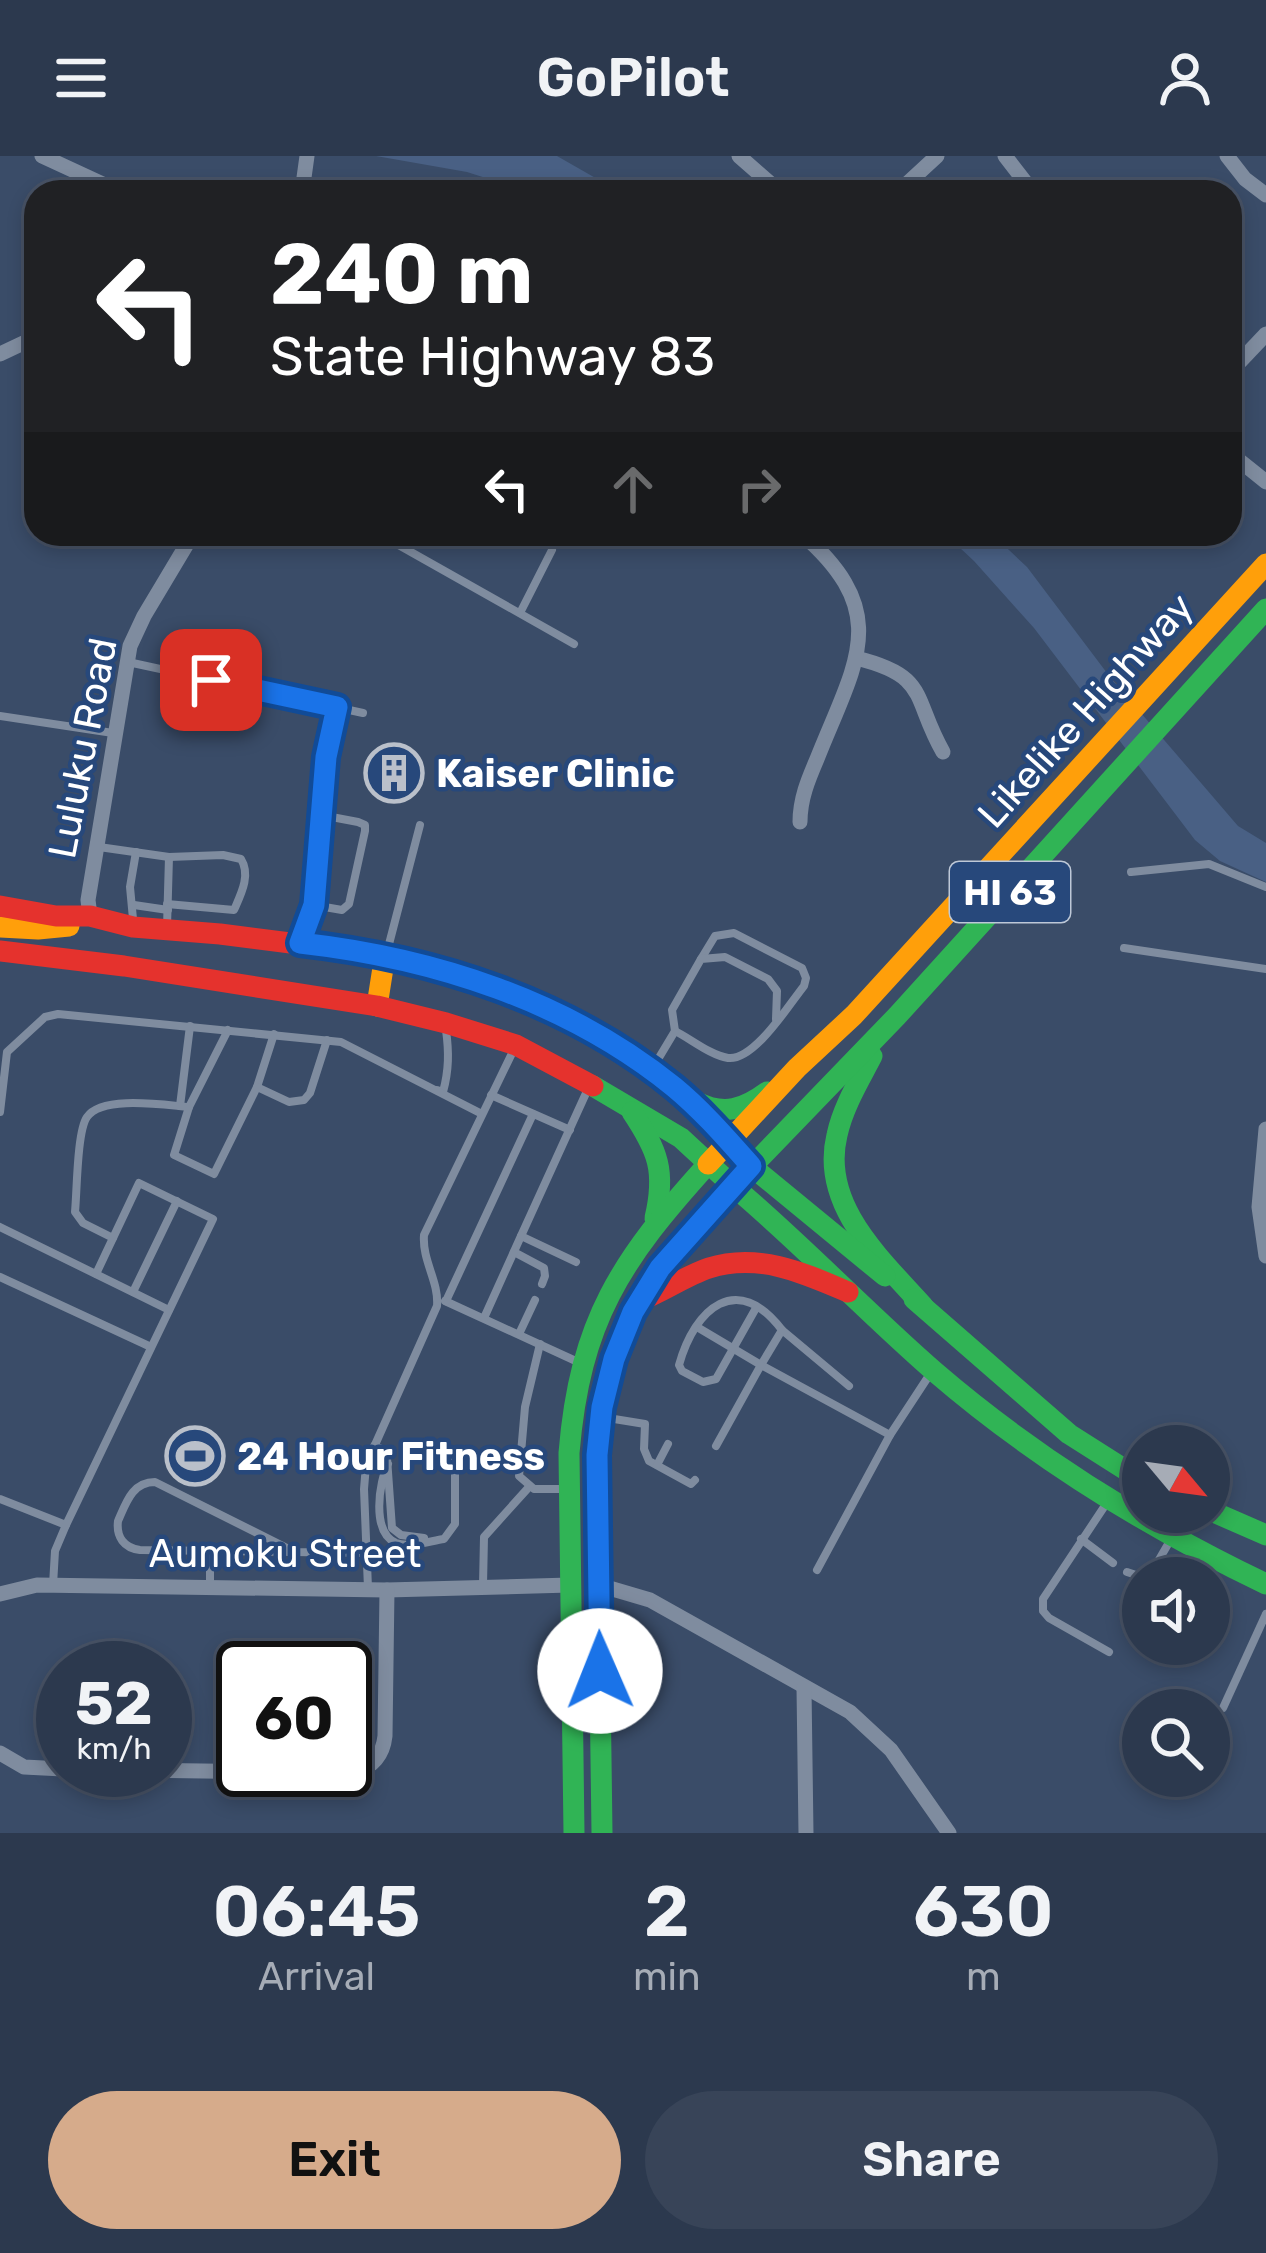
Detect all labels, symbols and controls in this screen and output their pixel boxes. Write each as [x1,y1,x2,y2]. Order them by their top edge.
icon: menu [48,45,114,111]
icon: person [1152,45,1218,111]
text: GoPilot [537,46,729,110]
text: 240 m [270,224,534,324]
icon: left [72,228,228,384]
text: State Highway 83 [270,325,715,389]
icon: left [474,456,540,522]
icon: ahead [600,456,666,522]
icon: right [726,456,792,522]
street label: Likelike Highway [969,584,1203,837]
pin [160,629,262,731]
street label: Luluku Road [39,634,127,862]
icon: arrive [178,647,244,713]
building icon: Kaiser Clinic [363,742,425,804]
place label: Kaiser Clinic [436,751,675,797]
road number: HI 63 [950,862,1070,922]
sports icon: 24 Hour Fitness [164,1425,226,1487]
north arrow [1122,1425,1230,1533]
map controls [1122,1425,1230,1797]
place label: 24 Hour Fitness [237,1434,545,1480]
street label: Aumoku Street [149,1531,421,1577]
button: sound [1122,1557,1230,1665]
position arrow [537,1608,663,1734]
speed limit sign: 60 [216,1641,372,1797]
text: 52 [75,1668,153,1739]
button: search [1122,1689,1230,1797]
text: km/h [77,1731,151,1767]
text: 06:45 [212,1869,420,1954]
text: 2 [644,1869,690,1954]
text: 630 [913,1869,1054,1954]
text: Arrival [258,1954,375,2000]
text: min [633,1954,701,2000]
text: m [966,1954,1001,2000]
button: Exit [48,2091,621,2229]
button: Share [645,2091,1218,2229]

